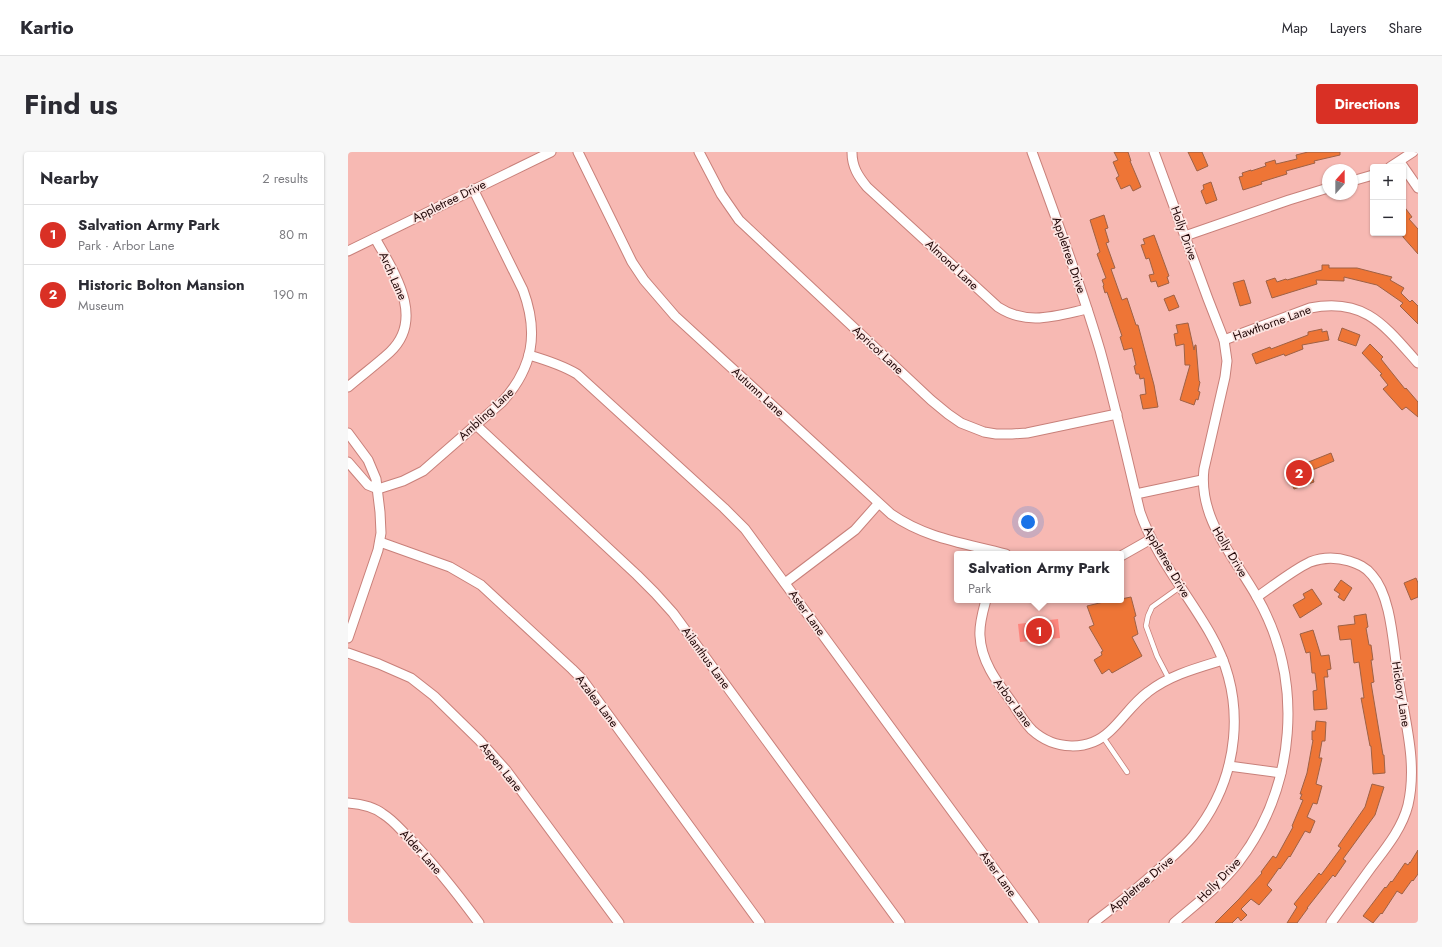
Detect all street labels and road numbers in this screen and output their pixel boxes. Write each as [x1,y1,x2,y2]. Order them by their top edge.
street label: Appletree Drive [409,175,489,227]
street label: Holly Drive [1166,204,1202,262]
street label: Appletree Drive [1047,214,1091,296]
street label: Almond Lane [921,236,983,294]
street label: Arch Lane [374,249,412,303]
street label: Hawthorne Lane [1230,301,1314,345]
street label: Apricot Lane [848,321,908,379]
street label: Autumn Lane [728,363,788,421]
street label: Ambling Lane [454,383,518,445]
street label: Appletree Drive [1139,523,1195,601]
street label: Holly Drive [1208,523,1252,581]
street label: Aster Lane [784,586,830,640]
street label: Ailanthus Lane [677,623,735,693]
street label: Hickory Lane [1387,660,1415,728]
street label: Azalea Lane [571,671,623,731]
street label: Arbor Lane [989,675,1037,731]
street label: Aspen Lane [475,738,527,796]
street label: Alder Lane [396,826,446,878]
street label: Aster Lane [975,847,1021,901]
street label: Appletree Drive [1105,851,1177,917]
street label: Holly Drive [1193,854,1245,906]

